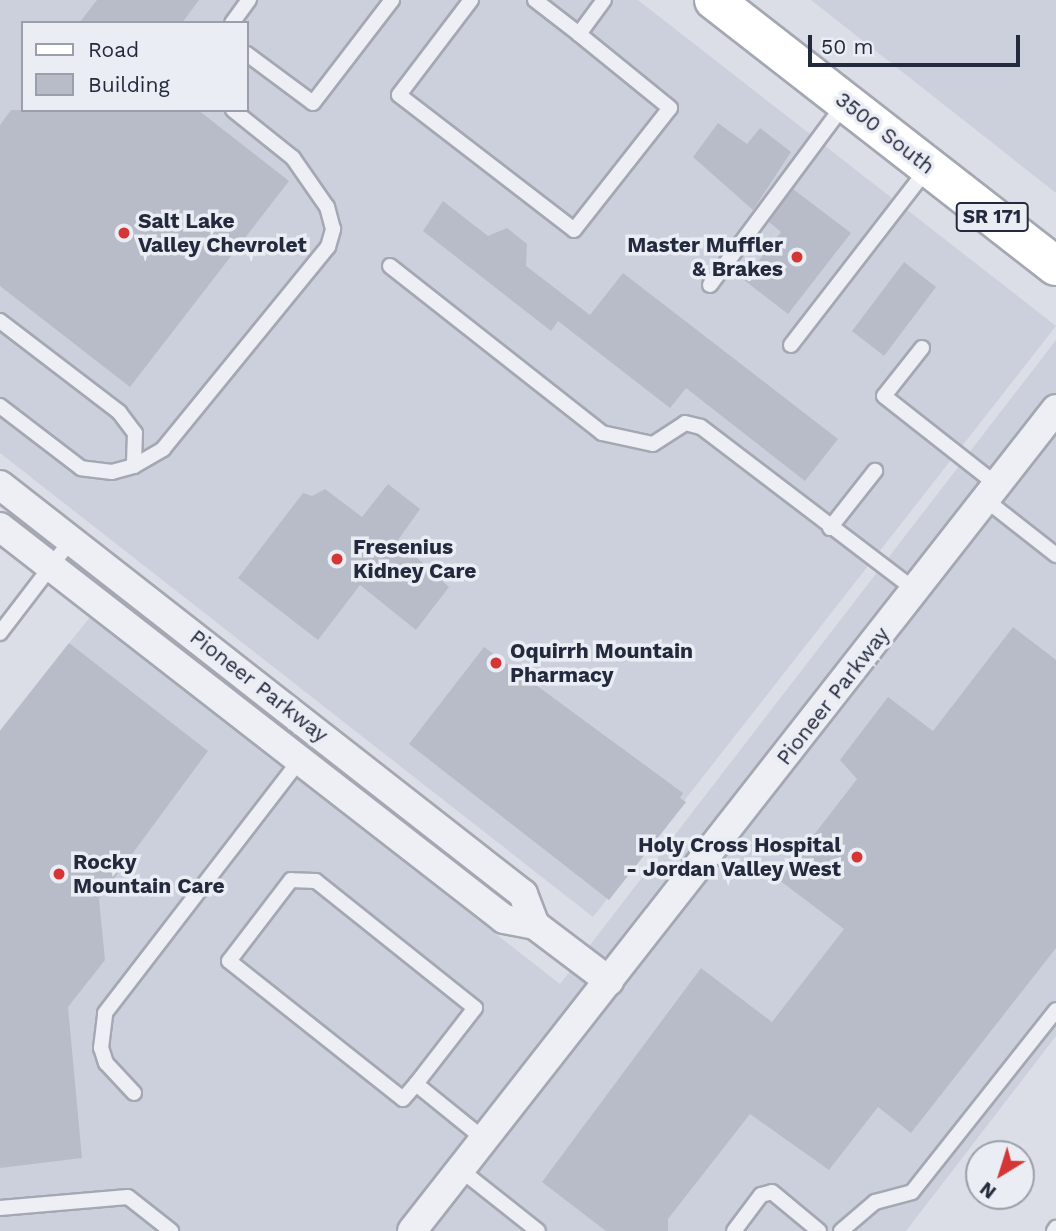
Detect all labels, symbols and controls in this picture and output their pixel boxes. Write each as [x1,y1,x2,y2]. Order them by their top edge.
legend [21,21,248,112]
scale bar [811,21,1023,65]
text: 50 m [821,34,873,59]
text: Road [88,37,139,62]
text: Building [88,72,170,97]
street label: 3500 South [831,87,939,179]
road number: SR 171 [955,202,1029,232]
place label: Salt Lake Valley Chevrolet [138,208,307,258]
marker: Salt Lake Valley Chevrolet [116,225,132,241]
place label: Master Muffler & Brakes [627,232,783,282]
marker: Master Muffler & Brakes [789,249,805,265]
place label: Fresenius Kidney Care [353,534,477,584]
marker: Fresenius Kidney Care [327,549,347,569]
street label: Pioneer Parkway [771,622,895,770]
street label: Pioneer Parkway [185,624,333,748]
place label: Oquirrh Mountain Pharmacy [510,638,693,688]
marker: Oquirrh Mountain Pharmacy [488,655,504,671]
place label: Holy Cross Hospital - Jordan Valley West [624,832,841,882]
marker: Holy Cross Hospital - Jordan Valley West [847,847,867,867]
place label: Rocky Mountain Care [73,849,225,899]
marker: Rocky Mountain Care [51,866,67,882]
north arrow [965,1140,1035,1210]
text: N [975,1177,1001,1204]

